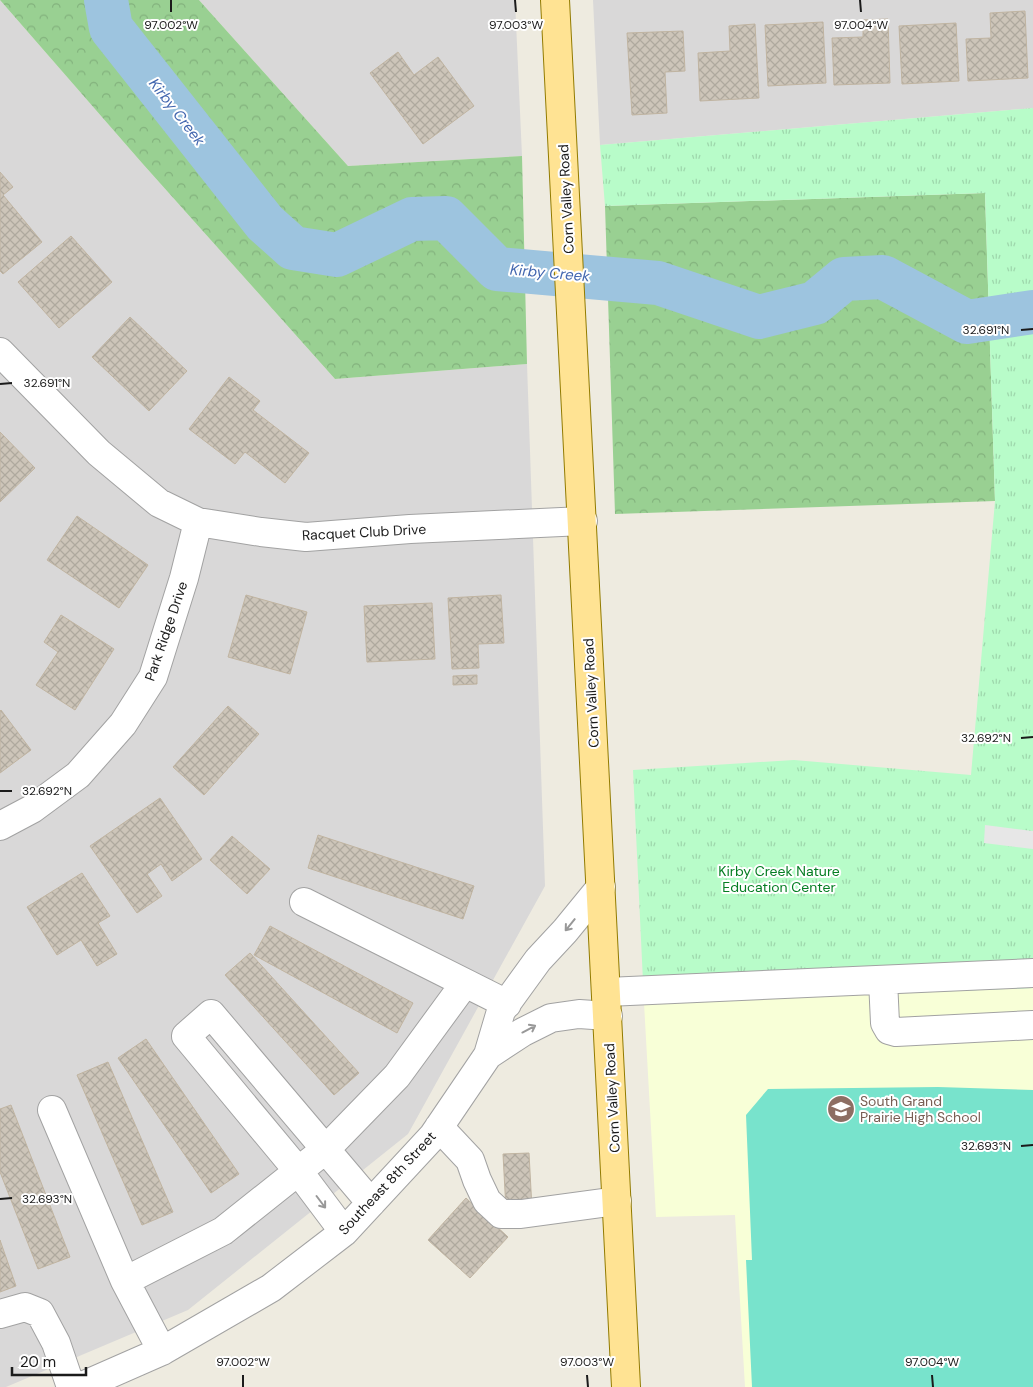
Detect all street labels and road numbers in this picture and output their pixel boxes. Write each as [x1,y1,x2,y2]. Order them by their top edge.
street label: Corn Valley Road [554,144,578,254]
street label: Racquet Club Drive [301,520,427,544]
street label: Park Ridge Drive [141,579,191,683]
street label: Corn Valley Road [579,638,603,748]
street label: Corn Valley Road [600,1043,624,1153]
street label: Southeast 8th Street [334,1128,440,1238]

